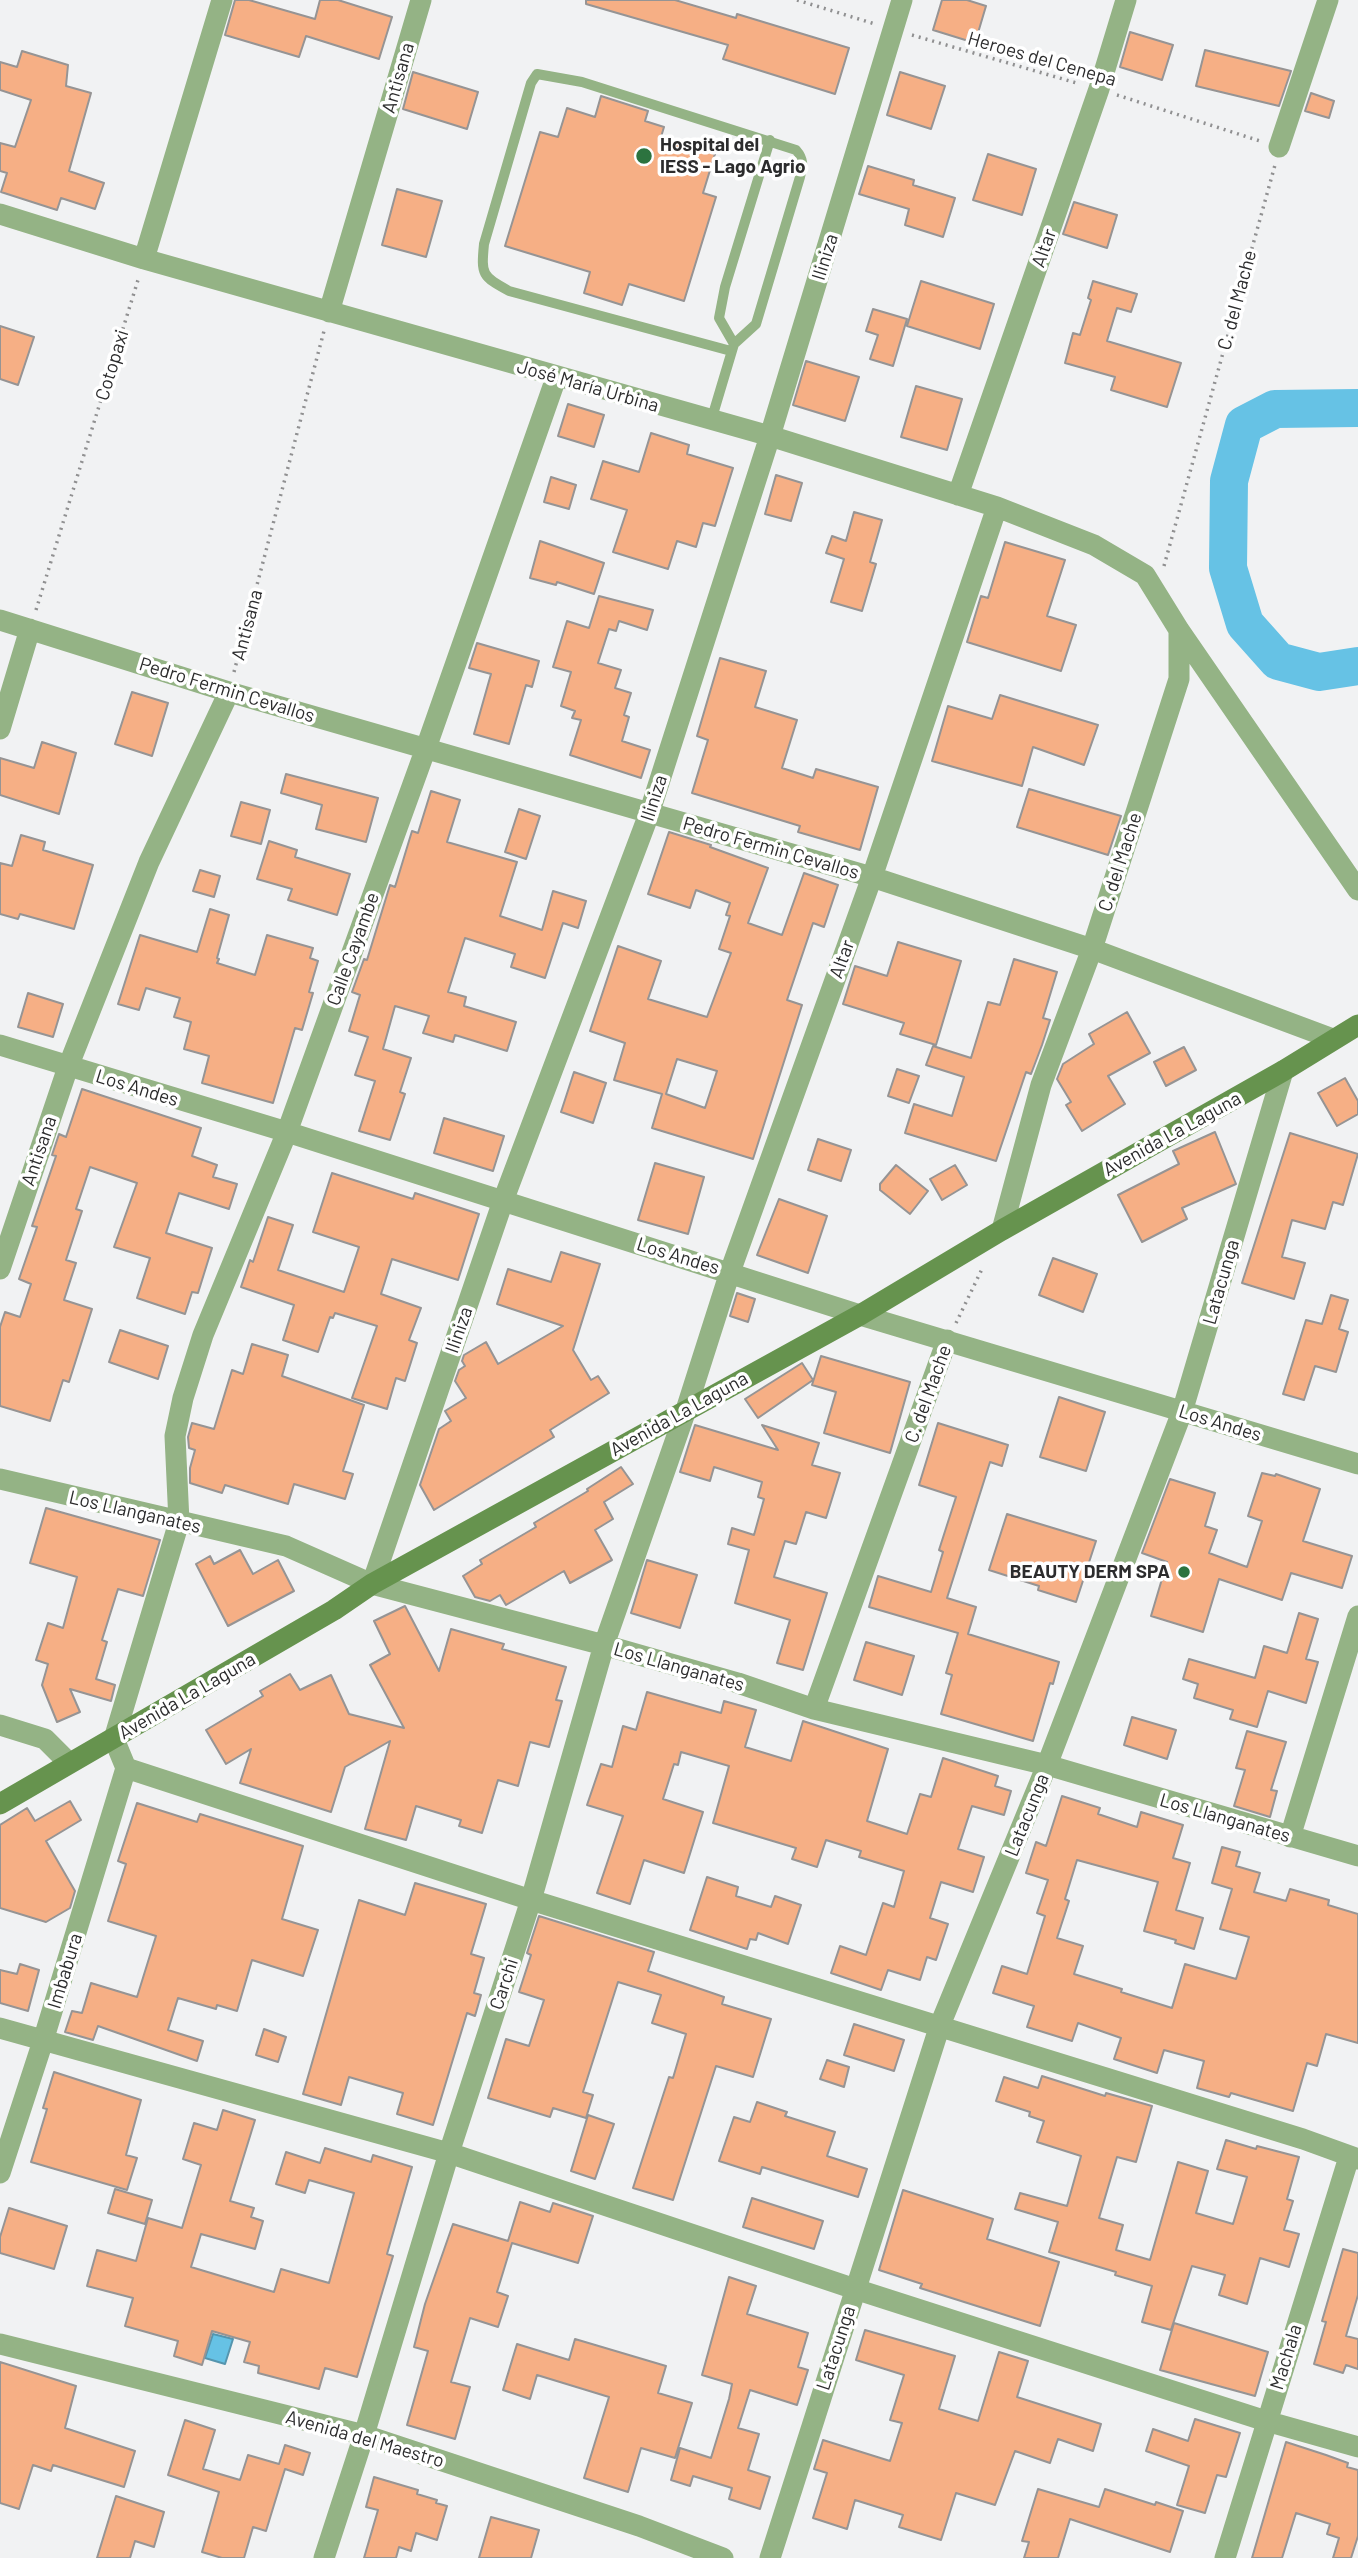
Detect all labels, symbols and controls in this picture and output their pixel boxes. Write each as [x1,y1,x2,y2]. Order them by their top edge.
street label: Heroes del Cenepa [965,27,1119,91]
street label: Antisana [377,40,419,116]
place label: Hospital del IESS - Lago Agrio [660,134,806,178]
marker: Hospital del IESS - Lago Agrio [634,146,654,166]
street label: Altar [1027,226,1061,270]
street label: Iliniza [807,231,843,283]
street label: C. del Mache [1213,248,1261,352]
street label: Cotopaxi [90,327,134,403]
street label: José María Urbina [514,355,662,417]
street label: Antisana [227,587,267,663]
street label: Pedro Fermin Cevallos [137,652,317,728]
street label: Iliniza [636,772,672,824]
street label: C. del Mache [1093,810,1147,914]
street label: Pedro Fermin Cevallos [680,812,862,884]
street label: Calle Cayambe [322,889,384,1009]
street label: Altar [825,937,859,981]
street label: Los Andes [93,1065,181,1111]
street label: Avenida La Laguna [1099,1087,1245,1181]
street label: Antisana [16,1113,62,1189]
street label: Los Andes [634,1233,722,1279]
street label: Latacunga [1198,1237,1244,1327]
street label: Iliniza [441,1304,477,1356]
street label: C. del Mache [900,1342,956,1446]
street label: Avenida La Laguna [606,1367,752,1461]
street label: Los Andes [1176,1400,1264,1446]
street label: Los Llanganates [67,1486,203,1538]
place label: BEAUTY DERM SPA [1010,1561,1170,1583]
marker: BEAUTY DERM SPA [1176,1564,1192,1580]
street label: Los Llanganates [611,1637,747,1697]
street label: Avenida La Laguna [115,1648,259,1744]
street label: Latacunga [1000,1770,1054,1860]
street label: Los Llanganates [1157,1788,1293,1848]
street label: Imbabura [43,1930,87,2012]
street label: Carchi [485,1955,523,2013]
street label: Latacunga [812,2303,860,2393]
street label: Machala [1265,2322,1307,2392]
street label: Avenida del Maestro [283,2405,447,2473]

